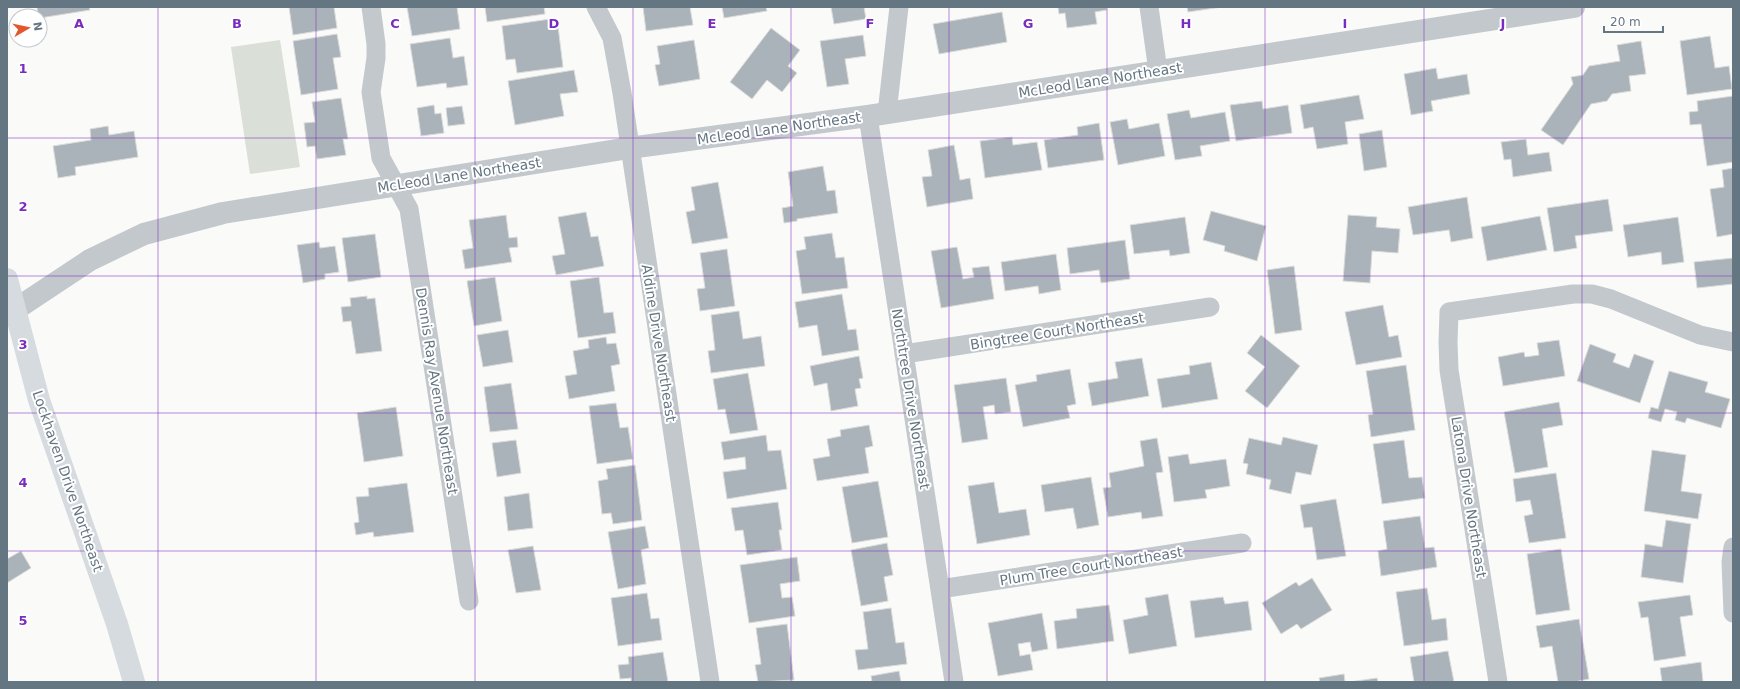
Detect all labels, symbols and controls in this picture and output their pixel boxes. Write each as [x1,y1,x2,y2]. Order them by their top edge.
north arrow [8,8,48,48]
scale bar [1604,8,1663,34]
text: 20 m [1610,15,1641,29]
text: A [74,16,84,31]
text: B [232,16,242,31]
text: C [390,16,400,31]
text: D [549,16,560,31]
text: E [708,16,716,31]
text: F [866,16,874,31]
text: G [1023,16,1033,31]
text: H [1181,16,1191,31]
text: I [1343,16,1347,31]
text: J [1500,16,1505,31]
text: N [30,21,45,32]
street label: McLeod Lane Northeast [1017,59,1183,101]
text: 1 [18,61,28,76]
street label: McLeod Lane Northeast [696,109,862,147]
street label: McLeod Lane Northeast [376,154,542,196]
text: 2 [18,199,28,214]
street label: Aldine Drive Northeast [639,263,679,423]
street label: Dennis Ray Avenue Northeast [413,286,461,496]
street label: Northtree Drive Northeast [889,308,933,491]
street label: Bingtree Court Northeast [969,309,1146,353]
text: 3 [18,337,28,352]
street label: Lockhaven Drive Northeast [29,388,107,574]
street label: Latona Drive Northeast [1448,415,1490,579]
text: 4 [18,475,28,490]
street label: Plum Tree Court Northeast [998,544,1184,588]
text: 5 [18,613,28,628]

